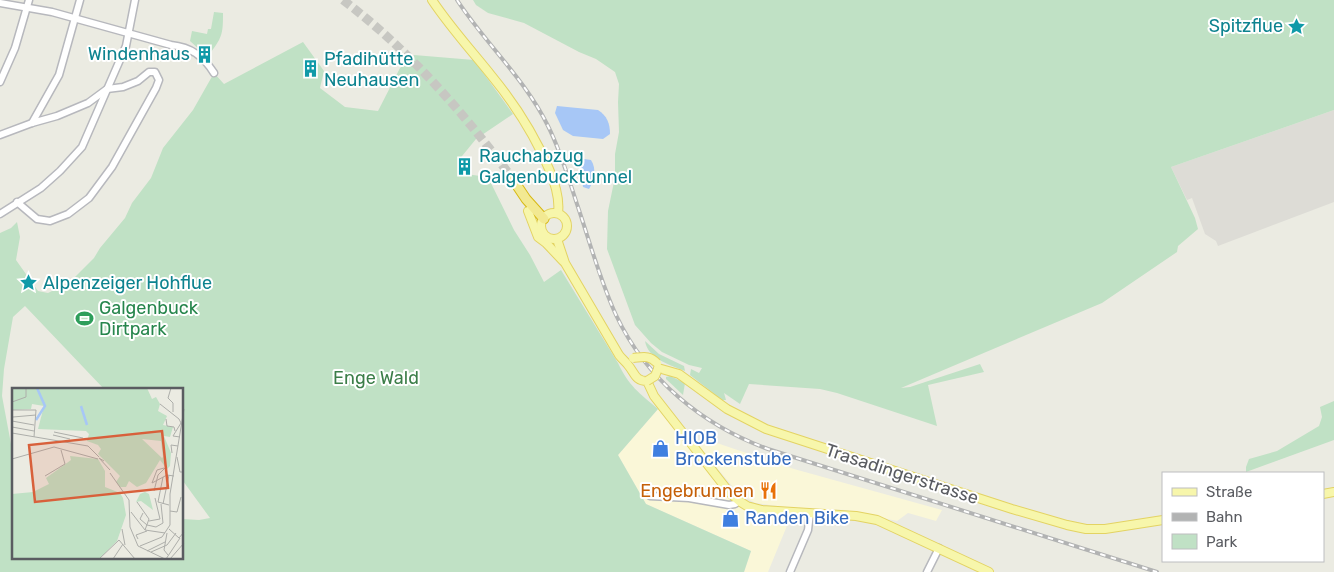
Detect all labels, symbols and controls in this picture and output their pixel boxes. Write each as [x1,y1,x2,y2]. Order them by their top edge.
place label: Spitzflue [1209,15,1283,37]
place icon: Spitzflue [1287,16,1307,36]
place label: Windenhaus [88,43,190,65]
building icon: Windenhaus [194,44,214,64]
place label: Pfadihütte Neuhausen [324,48,419,91]
building icon: Pfadihütte Neuhausen [300,59,320,79]
place label: Rauchabzug Galgenbucktunnel [479,145,632,188]
building icon: Rauchabzug Galgenbucktunnel [455,156,475,176]
place label: Alpenzeiger Hohflue [43,272,212,294]
place icon: Alpenzeiger Hohflue [19,273,39,293]
place label: Galgenbuck Dirtpark [99,297,199,340]
sports icon: Galgenbuck Dirtpark [75,308,95,328]
park label: Enge Wald [333,367,419,389]
inset map [12,388,184,560]
place label: HIOB Brockenstube [675,427,792,470]
shop icon: HIOB Brockenstube [651,438,671,458]
street label: Trasadingerstrasse [823,439,981,509]
legend [1162,472,1324,562]
place label: Engebrunnen [640,480,754,502]
restaurant icon: Engebrunnen [758,481,778,501]
text: Straße [1206,483,1252,501]
place label: Randen Bike [745,507,849,529]
shop icon: Randen Bike [721,508,741,528]
text: Bahn [1206,508,1243,526]
text: Park [1206,533,1237,551]

